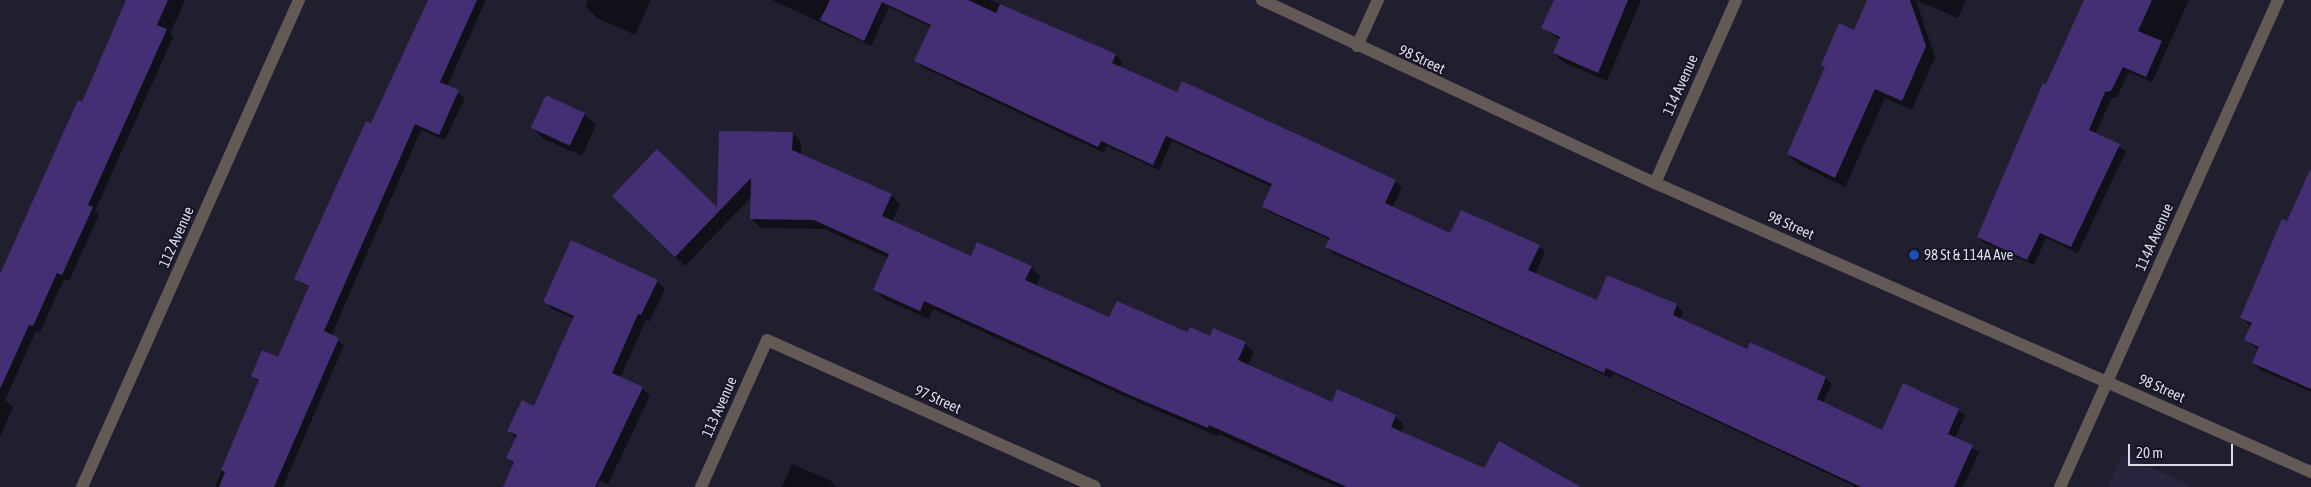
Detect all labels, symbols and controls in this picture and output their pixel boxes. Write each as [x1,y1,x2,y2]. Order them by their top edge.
street label: 98 Street [1396,40,1448,78]
street label: 114 Avenue [1659,52,1701,118]
street label: 114A Avenue [2131,200,2177,274]
street label: 112 Avenue [155,204,197,270]
street label: 98 Street [1765,207,1817,243]
place label: 98 St & 114A Ave [1924,246,2013,264]
marker: 98 St & 114A Ave [1908,249,1920,261]
street label: 98 Street [2136,370,2188,406]
street label: 113 Avenue [698,374,740,440]
street label: 97 Street [912,381,964,417]
scale bar [2131,434,2236,466]
text: 20 m [2136,444,2163,461]

